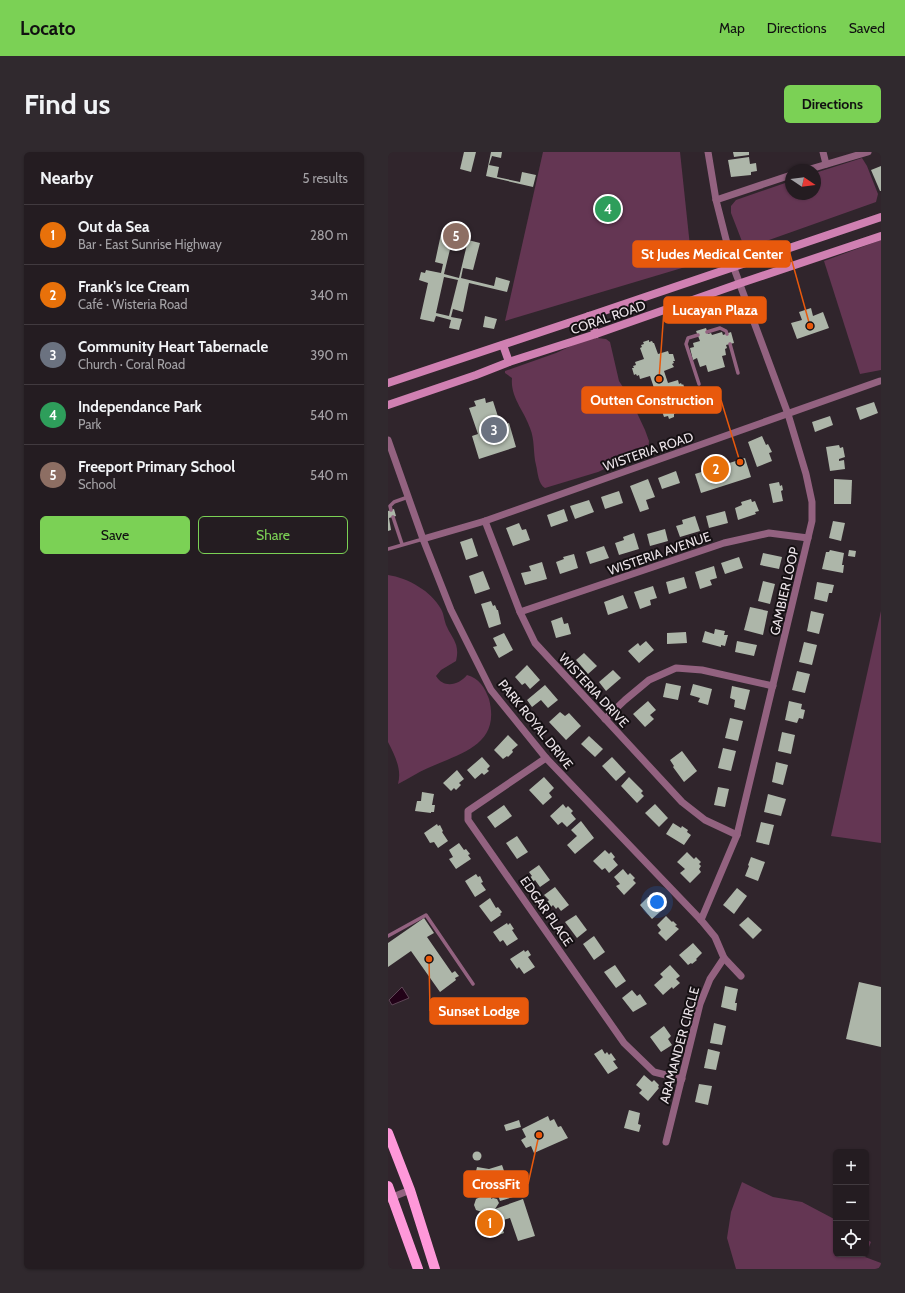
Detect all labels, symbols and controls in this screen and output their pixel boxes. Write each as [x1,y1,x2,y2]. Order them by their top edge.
text: Locato [20,17,76,40]
text: Map [719,19,745,37]
text: Directions [767,19,827,37]
text: Saved [849,19,885,37]
button: Directions [784,85,881,123]
text: Find us [24,87,110,121]
north arrow [785,164,821,200]
text: Nearby [40,168,93,188]
text: 5 results [302,170,348,186]
pin: 4 [595,194,621,224]
text: Out da Sea [78,218,149,236]
pin: 5 [443,221,469,251]
text: 1 [51,227,55,243]
text: 280 m [310,227,348,243]
text: Bar · East Sunrise Highway [78,236,222,252]
callout: St Judes Medical Center [633,241,790,267]
text: St Judes Medical Center [641,245,783,263]
text: Frank's Ice Cream [78,278,190,296]
text: 2 [50,287,56,303]
text: 340 m [310,287,348,303]
text: Café · Wisteria Road [78,296,188,312]
street label: CORAL ROAD [568,297,648,337]
callout: Lucayan Plaza [664,297,766,323]
text: Lucayan Plaza [672,301,758,319]
text: Community Heart Tabernacle [78,338,268,356]
text: 3 [49,347,57,363]
text: 390 m [310,347,348,363]
text: Church · Coral Road [78,356,185,372]
callout: Outten Construction [582,387,721,413]
text: Outten Construction [590,391,714,409]
text: Independance Park [78,398,202,416]
text: 4 [49,407,57,423]
text: 540 m [310,407,348,423]
pin: 3 [481,415,507,445]
text: Park [78,416,101,432]
street label: WISTERIA ROAD [601,428,695,474]
pin: 2 [703,454,729,484]
text: Freeport Primary School [78,458,235,476]
text: 5 [50,467,56,483]
text: 540 m [310,467,348,483]
text: School [78,476,116,492]
button: Save [40,516,190,554]
button: Share [198,516,348,554]
street label: WISTERIA AVENUE [605,528,713,578]
street label: GAMBIER LOOP [766,545,802,637]
street label: WISTERIA DRIVE [556,650,632,730]
street label: PARK ROYAL DRIVE [495,676,577,772]
street label: EDGAR PLACE [517,873,577,949]
your location [647,892,667,912]
street label: ARAMANDER CIRCLE [656,985,702,1105]
callout: Sunset Lodge [430,998,528,1024]
text: Sunset Lodge [438,1002,520,1020]
map controls [833,1149,869,1257]
button: + [833,1149,869,1185]
callout: CrossFit [464,1171,528,1197]
text: CrossFit [472,1175,520,1193]
button: − [833,1185,869,1221]
pin: 1 [477,1208,503,1238]
button: locate [833,1221,869,1257]

